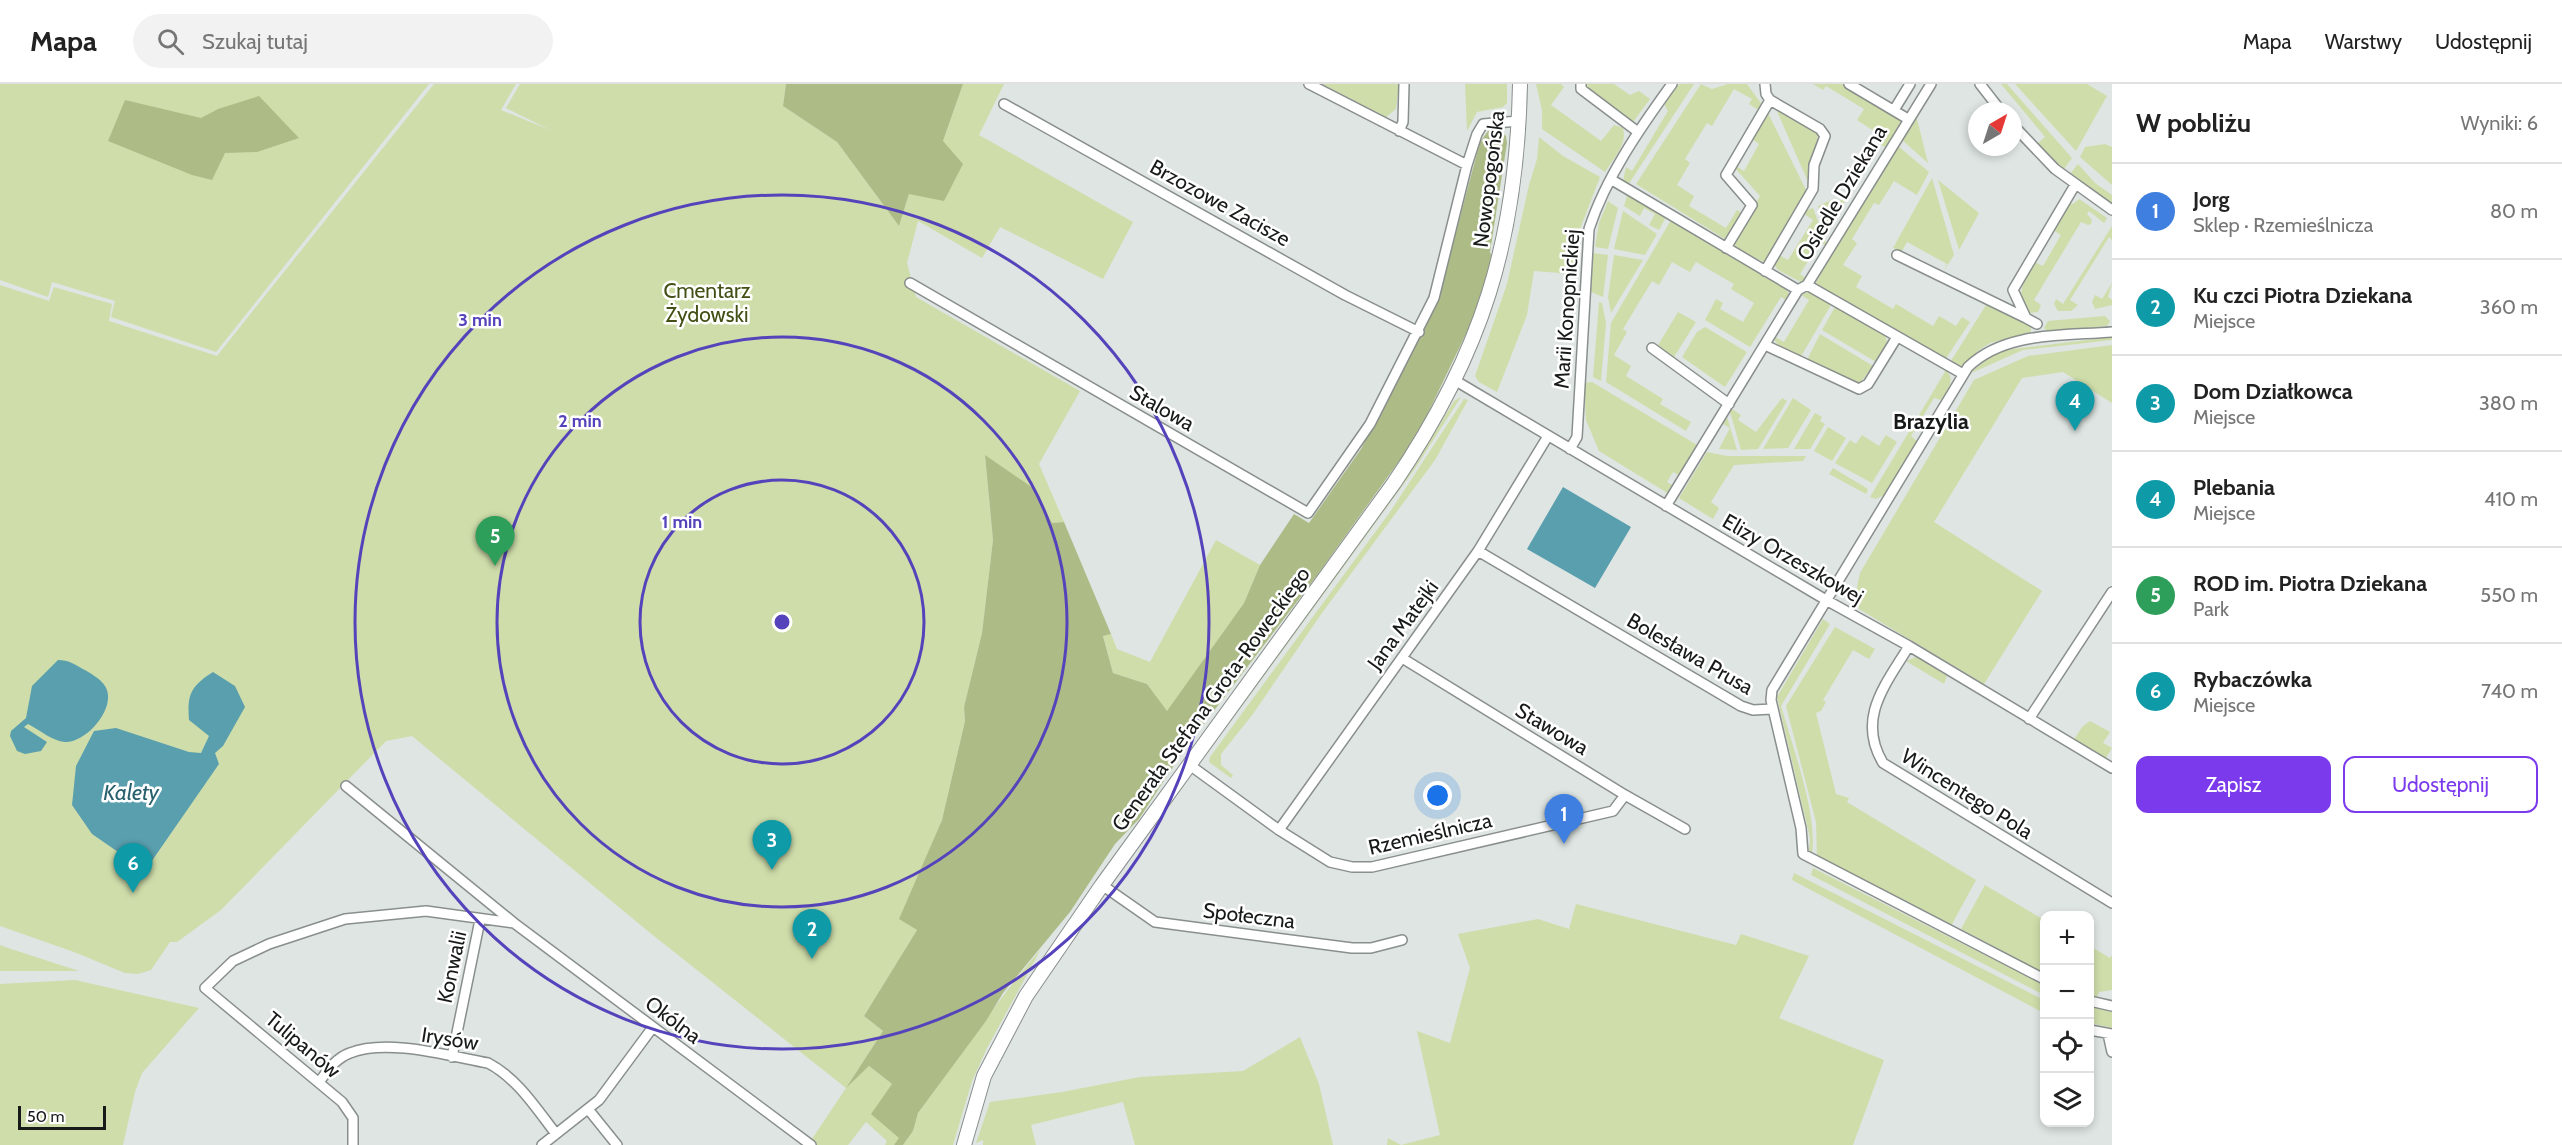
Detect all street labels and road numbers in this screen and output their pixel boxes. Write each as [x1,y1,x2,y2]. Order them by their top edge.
street label: Nowopogońska [1468,109,1509,249]
street label: Osiedle Dziekana [1791,121,1892,265]
street label: Brzozowe Zacisze [1146,154,1295,251]
street label: Marii Konopnickiej [1548,228,1586,390]
street label: Stalowa [1125,379,1199,436]
street label: Elizy Orzeszkowej [1718,508,1868,610]
street label: Generała Stefana Grota-Roweckiego [1106,562,1315,836]
street label: Jana Matejki [1361,575,1444,676]
street label: Bolesława Prusa [1623,607,1758,700]
street label: Stawowa [1511,697,1593,760]
street label: Wincentego Pola [1897,743,2038,844]
street label: Rzemieślnicza [1366,807,1494,860]
street label: Społeczna [1202,897,1296,934]
street label: Konwalii [432,928,471,1005]
street label: Okólna [640,991,706,1049]
street label: Tulipanów [261,1006,346,1083]
street label: Irysów [420,1022,481,1055]

